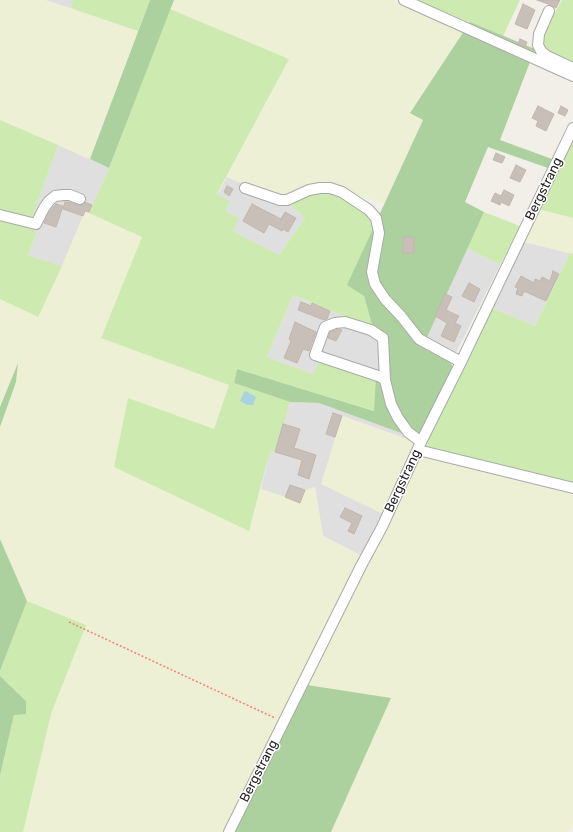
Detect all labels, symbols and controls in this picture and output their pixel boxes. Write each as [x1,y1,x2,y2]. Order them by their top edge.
street label: Bergstrang [522,155,566,223]
street label: Bergstrang [382,447,424,515]
street label: Bergstrang [237,737,281,805]

